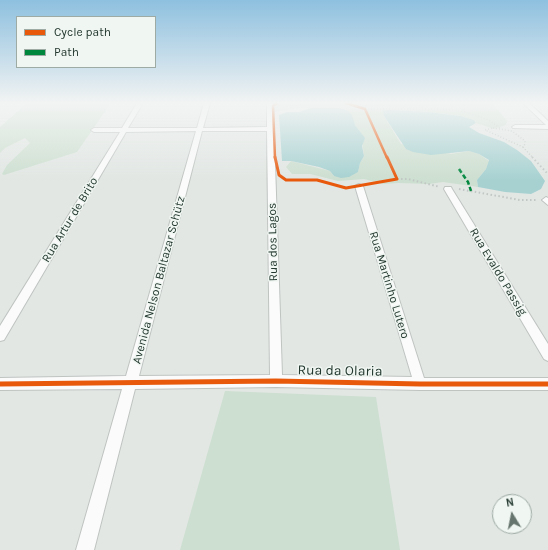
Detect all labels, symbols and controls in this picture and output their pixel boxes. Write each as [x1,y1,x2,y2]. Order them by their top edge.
legend [16,16,156,68]
text: Cycle path [54,25,111,39]
text: Path [54,45,79,59]
street label: Rua Artur de Brito [39,175,101,265]
street label: Avenida Nelson Baltazar Schütz [130,195,188,365]
street label: Rua dos Lagos [265,203,281,281]
street label: Rua Evaldo Passig [466,226,530,318]
street label: Rua Martinho Lutero [366,230,412,340]
street label: Rua da Olaria [297,362,383,380]
north arrow [492,494,532,534]
text: N [505,496,515,510]

